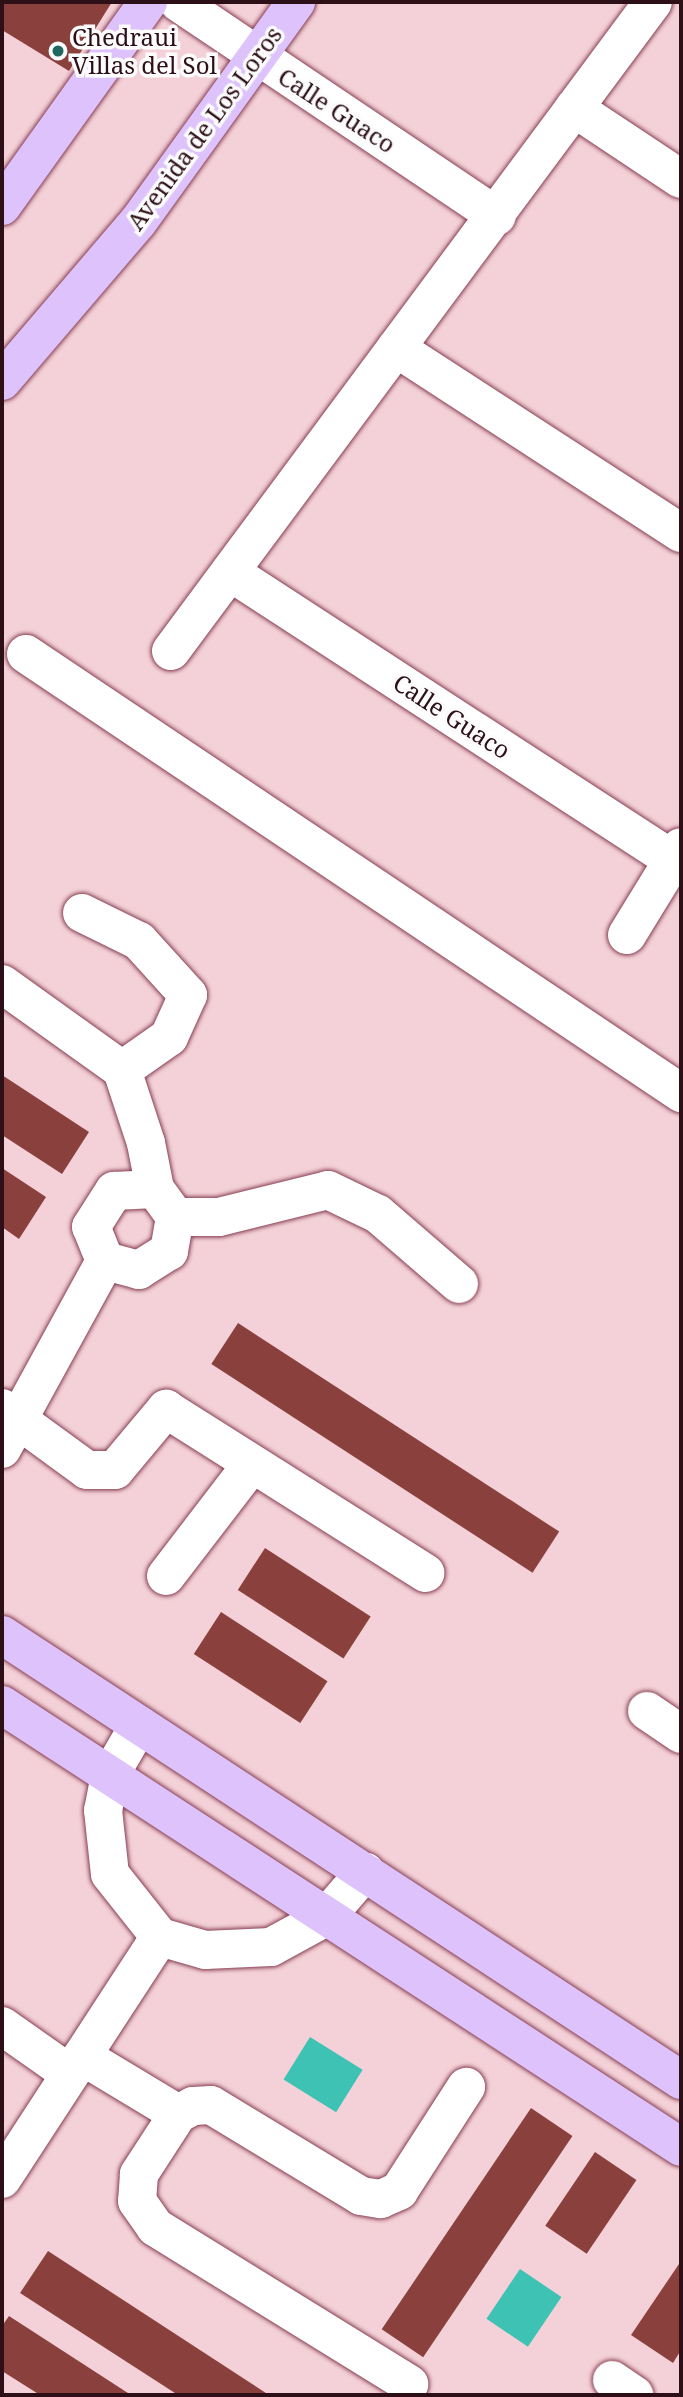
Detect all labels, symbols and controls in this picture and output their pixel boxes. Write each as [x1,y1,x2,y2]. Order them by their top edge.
street label: Avenida de Los Loros [121,21,287,235]
place label: Chedraui Villas del Sol [72,23,217,79]
marker: Chedraui Villas del Sol [50,43,66,59]
street label: Calle Guaco [273,61,401,159]
street label: Calle Guaco [388,667,516,765]

